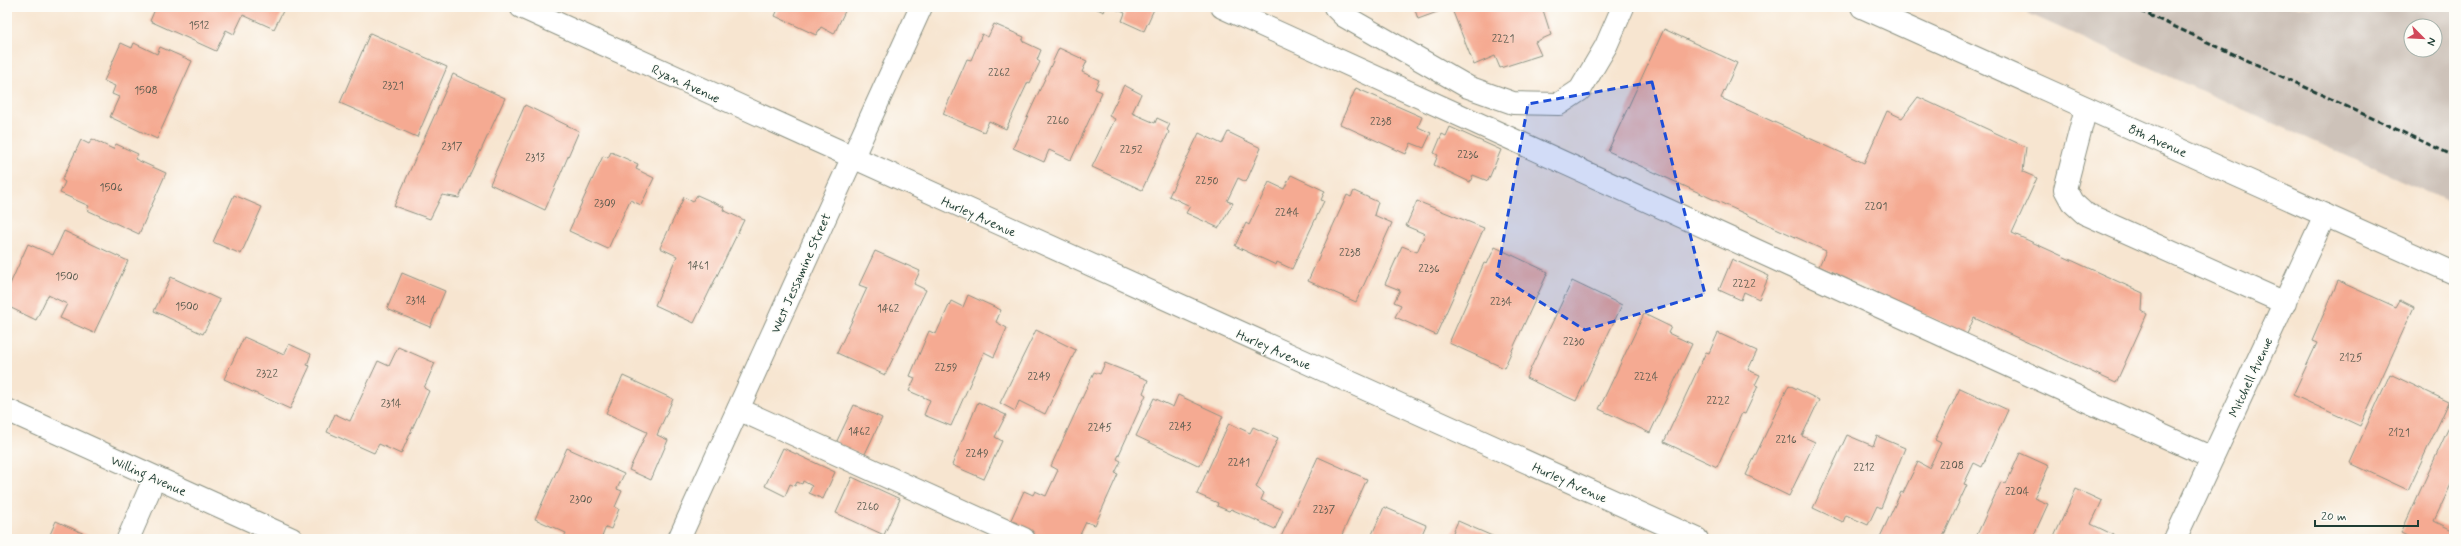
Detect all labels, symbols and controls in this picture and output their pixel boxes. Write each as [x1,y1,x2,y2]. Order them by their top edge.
north arrow [2403,18,2443,58]
house number: 1512 [189,19,210,33]
house number: 2221 [1492,32,1514,46]
text: N [2423,35,2439,48]
street label: Ryan Avenue [648,61,722,108]
house number: 2262 [988,66,1010,80]
house number: 2321 [382,79,404,93]
house number: 1508 [134,84,158,98]
house number: 2260 [1047,114,1069,128]
house number: 2238 [1370,115,1392,129]
street label: 8th Avenue [2125,121,2189,162]
house number: 2317 [442,140,463,154]
house number: 2252 [1120,143,1143,157]
house number: 2236 [1457,148,1479,162]
house number: 2313 [525,151,545,165]
house number: 2250 [1195,174,1219,188]
house number: 1506 [99,181,123,195]
street label: Hurley Avenue [938,193,1019,242]
house number: 2309 [594,197,616,211]
house number: 2201 [1865,200,1887,214]
house number: 2244 [1275,206,1300,220]
street label: West Jessamine Street [767,211,836,336]
house number: 2238 [1339,246,1361,260]
house number: 1461 [687,259,709,273]
house number: 2236 [1418,262,1440,276]
house number: 1500 [55,270,79,284]
house number: 2222 [1732,277,1756,291]
house number: 2314 [406,294,427,308]
house number: 2234 [1490,295,1513,309]
house number: 1500 [175,300,199,314]
house number: 1462 [877,302,900,316]
street label: Hurley Avenue [1233,326,1314,375]
house number: 2230 [1563,335,1585,349]
street label: Mitchell Avenue [2225,335,2277,420]
house number: 2125 [2339,351,2363,365]
house number: 2259 [935,361,957,375]
house number: 2322 [256,367,279,381]
house number: 2249 [1027,370,1051,384]
house number: 2224 [1634,370,1659,384]
house number: 2222 [1706,394,1730,408]
house number: 2314 [381,397,402,411]
house number: 2243 [1169,420,1191,434]
house number: 2245 [1088,421,1113,435]
house number: 1462 [848,425,871,439]
house number: 2121 [2388,426,2410,440]
house number: 2216 [1775,433,1797,447]
house number: 2249 [965,447,989,461]
street label: Willing Avenue [107,452,189,503]
house number: 2241 [1228,456,1250,470]
street label: Hurley Avenue [1529,459,1610,508]
house number: 2208 [1940,459,1964,473]
house number: 2212 [1854,461,1875,475]
house number: 2204 [2005,485,2030,499]
house number: 2300 [570,493,592,507]
house number: 2260 [857,500,879,514]
scale bar [2315,502,2418,528]
house number: 2237 [1313,503,1335,517]
text: 20 m [2321,509,2347,525]

